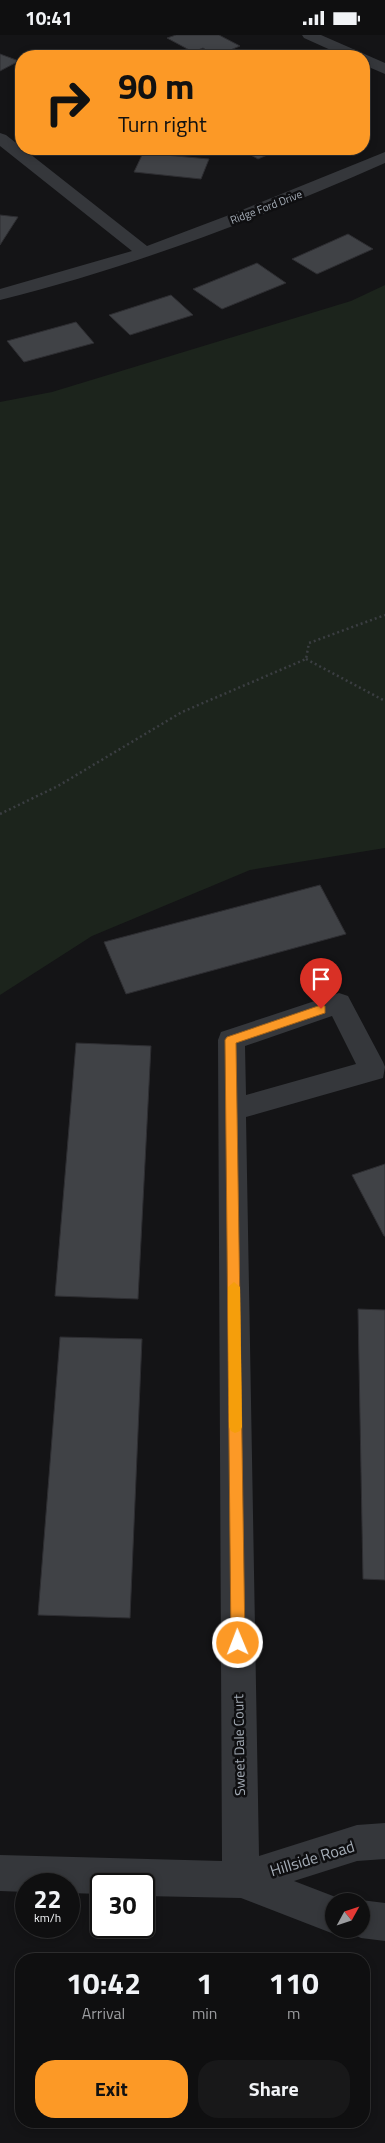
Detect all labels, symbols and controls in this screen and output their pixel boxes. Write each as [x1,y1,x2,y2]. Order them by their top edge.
text: 10:41 [25,3,72,32]
text: 90 m [118,59,194,113]
icon: right [35,70,100,135]
text: Turn right [118,107,207,141]
street label: Ridge Ford Drive [228,186,305,228]
pin [300,958,342,1009]
icon: arrive [307,965,335,993]
position arrow [211,1616,263,1668]
street label: Sweet Dale Court [227,1694,250,1796]
street label: Hillside Road [267,1834,357,1882]
speed limit sign: 30 [90,1873,155,1938]
text: 22 [33,1880,62,1918]
north arrow [325,1893,370,1937]
map controls [325,1893,370,1938]
text: km/h [34,1908,61,1927]
text: 10:42 [66,1960,141,2006]
text: 1 [196,1960,213,2006]
text: 110 [269,1960,319,2006]
text: Arrival [82,2001,125,2025]
text: min [192,2001,217,2025]
text: m [287,2001,300,2025]
button: Exit [35,2060,188,2118]
button: Share [198,2060,350,2118]

